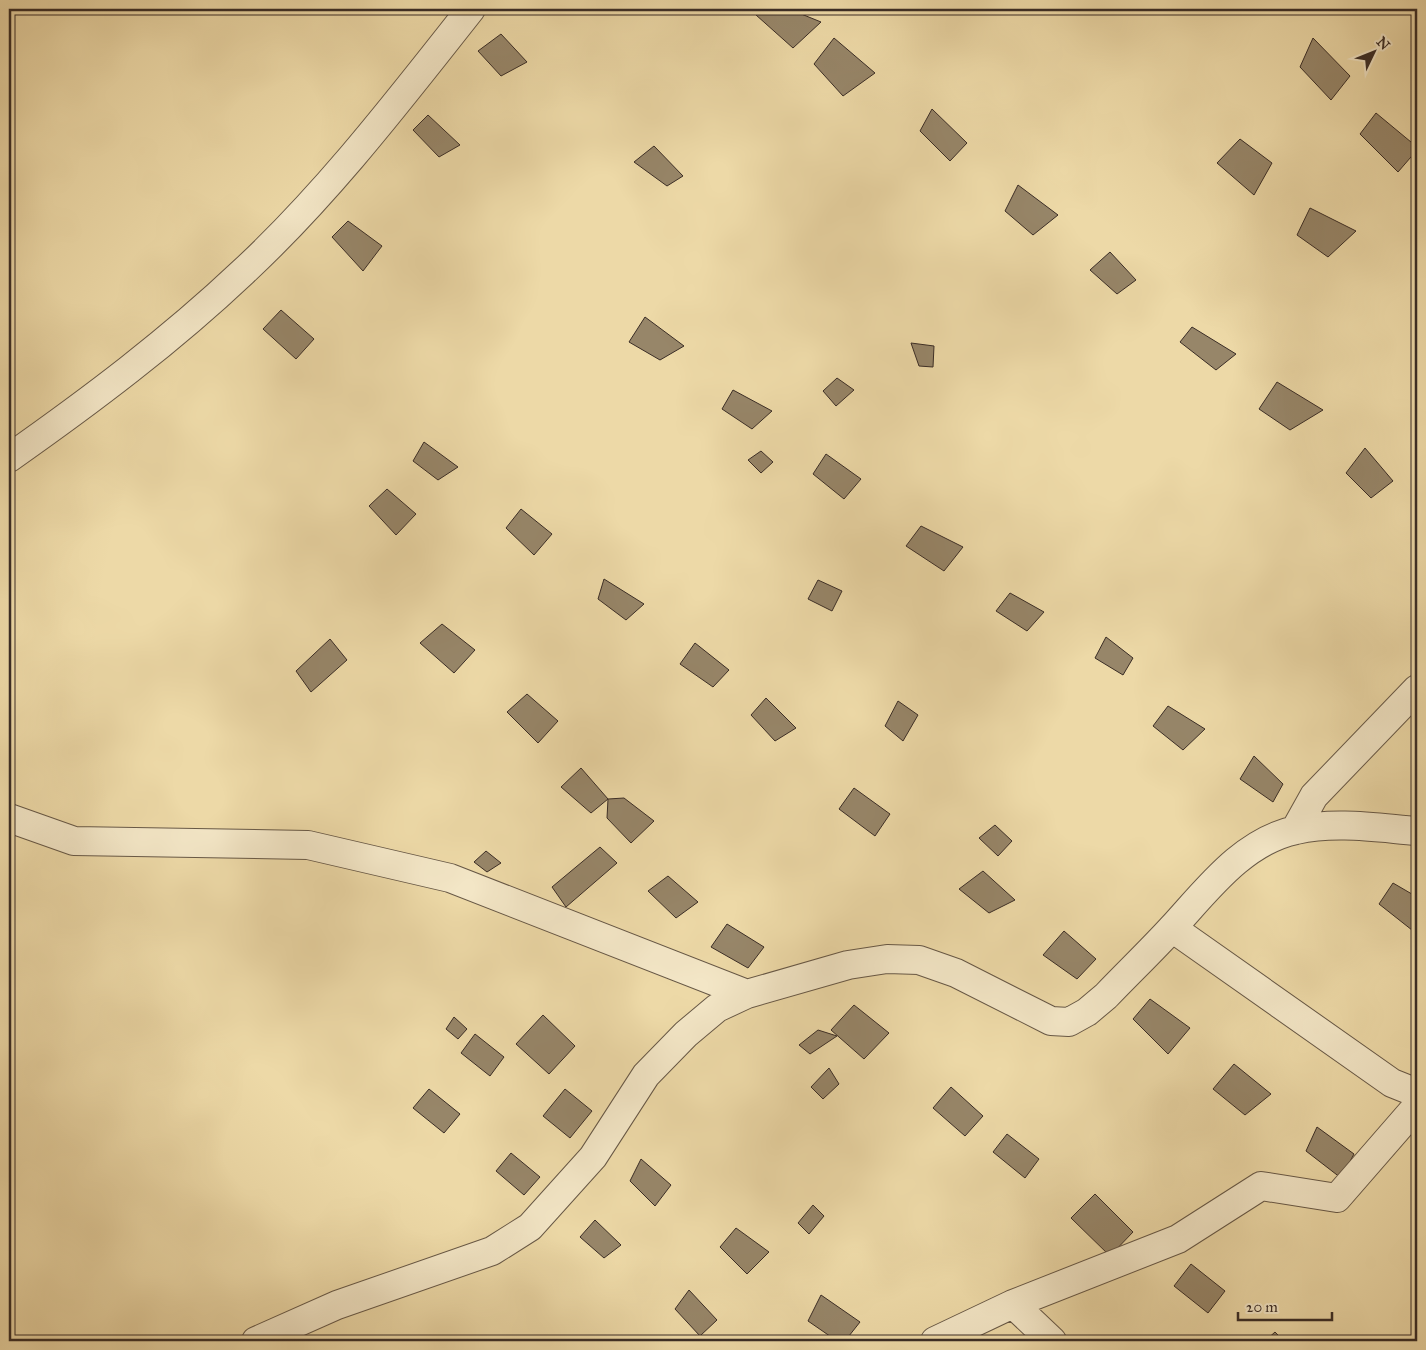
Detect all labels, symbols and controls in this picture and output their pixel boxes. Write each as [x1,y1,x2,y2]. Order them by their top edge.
north arrow [1348,28,1398,78]
text: N [1373,33,1393,54]
scale bar [1238,1290,1332,1322]
text: 20 m [1246,1298,1278,1316]

